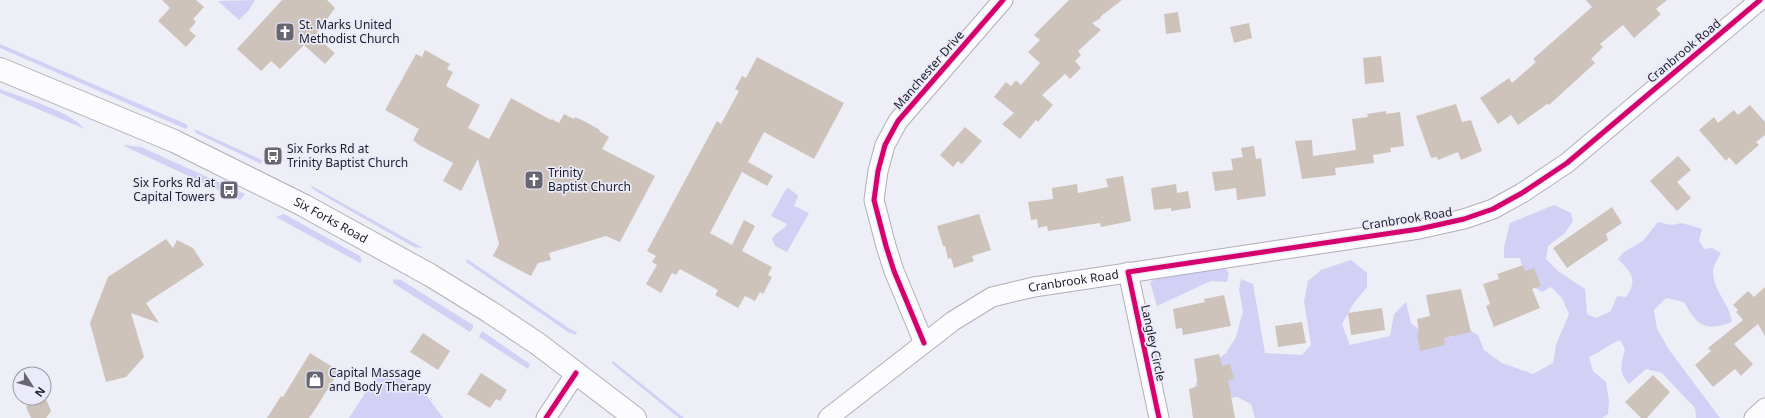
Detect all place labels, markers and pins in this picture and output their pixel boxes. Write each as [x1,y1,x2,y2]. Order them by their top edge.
place label: St. Marks United Methodist Church [299,16,400,47]
church icon: St. Marks United Methodist Church [274,21,296,43]
place label: Six Forks Rd at Trinity Baptist Church [287,140,408,171]
bus stop icon: Six Forks Rd at Trinity Baptist Church [262,145,284,167]
place label: Trinity Baptist Church [548,164,631,195]
church icon: Trinity Baptist Church [523,169,545,191]
place label: Six Forks Rd at Capital Towers [133,174,216,205]
bus stop icon: Six Forks Rd at Capital Towers [218,179,240,201]
place label: Capital Massage and Body Therapy [329,364,432,395]
shop icon: Capital Massage and Body Therapy [304,369,326,391]

